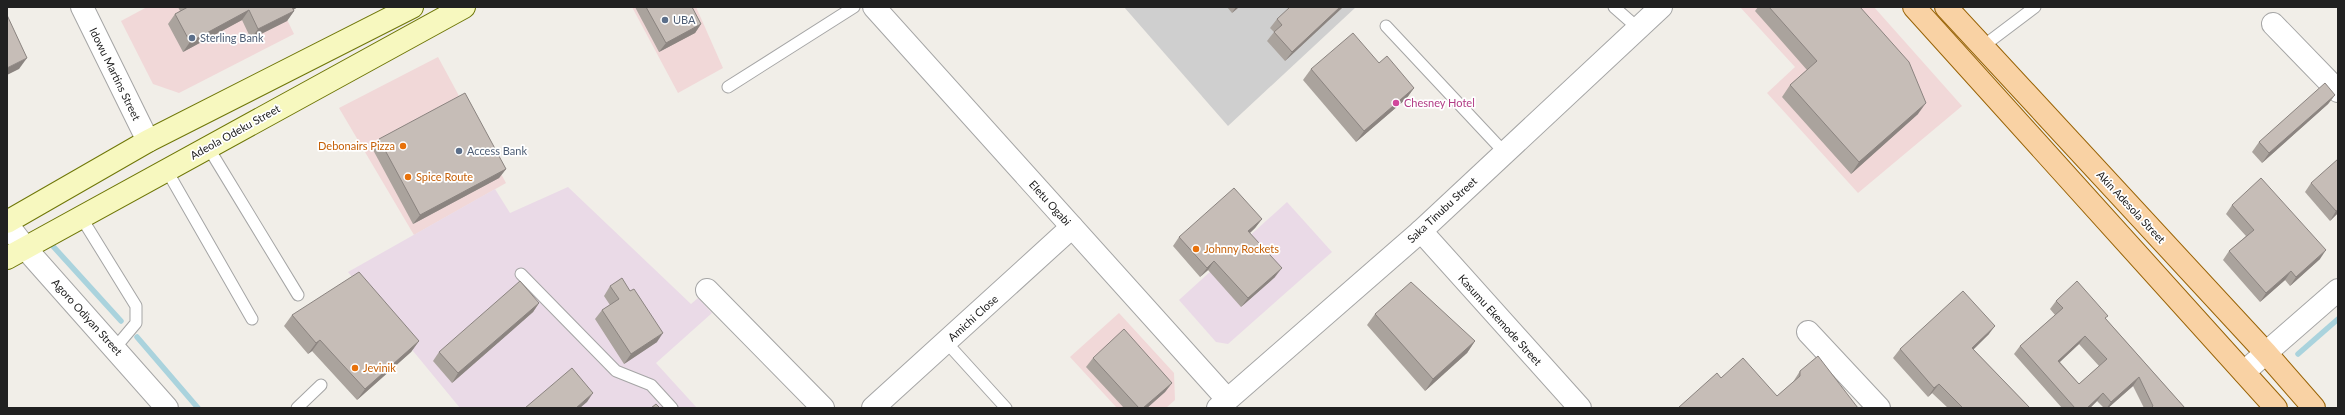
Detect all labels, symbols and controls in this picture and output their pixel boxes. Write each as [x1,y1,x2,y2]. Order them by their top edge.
place label: UBA [673,13,696,26]
marker: UBA [660,15,670,25]
street label: Idowu Martins Street [87,25,144,122]
place label: Sterling Bank [200,31,264,44]
marker: Sterling Bank [187,33,197,43]
place label: Chesney Hotel [1404,96,1475,109]
marker: Chesney Hotel [1391,98,1401,108]
street label: Adeola Odeku Street [188,101,282,162]
place label: Debonairs Pizza [318,139,395,152]
marker: Debonairs Pizza [398,141,408,151]
place label: Access Bank [467,144,527,157]
marker: Access Bank [454,146,464,156]
street label: Akin Adesola Street [2094,168,2168,246]
place label: Spice Route [416,170,473,183]
marker: Spice Route [403,172,413,182]
street label: Saka Tinubu Street [1404,174,1479,245]
street label: Eletu Ogabi [1027,177,1074,228]
place label: Johnny Rockets [1204,242,1279,255]
marker: Johnny Rockets [1191,244,1201,254]
street label: Kasumu Ekemode Street [1456,271,1545,368]
street label: Agoro Odiyan Street [50,276,125,358]
street label: Amichi Close [945,292,1000,343]
place label: Jevinik [363,361,396,374]
marker: Jevinik [350,363,360,373]

